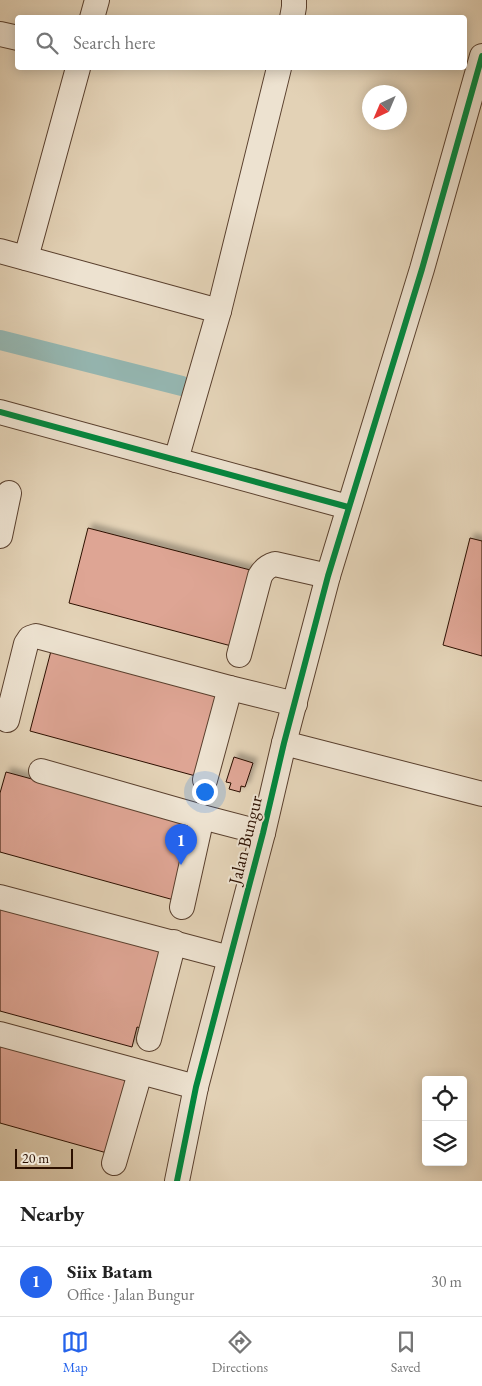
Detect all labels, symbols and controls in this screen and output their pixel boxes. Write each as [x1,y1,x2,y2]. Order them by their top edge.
search box [15,15,467,70]
icon: search [33,29,61,57]
text: Search here [73,30,155,55]
north arrow [362,85,407,130]
your location [192,779,218,805]
street label: Jalan Bungur [222,793,267,889]
pin: 1 [165,824,197,865]
map controls [422,1076,467,1166]
button: locate [422,1076,467,1121]
button: layers [422,1121,467,1166]
scale bar [15,1146,72,1169]
text: 20 m [22,1149,49,1167]
text: Nearby [20,1200,84,1227]
text: Siix Batam [67,1259,153,1284]
text: 1 [32,1271,40,1292]
text: 30 m [431,1271,462,1292]
text: Office · Jalan Bungur [67,1284,194,1305]
tab: Map [61,1328,89,1376]
tab: Directions [212,1328,268,1376]
tab: Saved [391,1328,421,1376]

